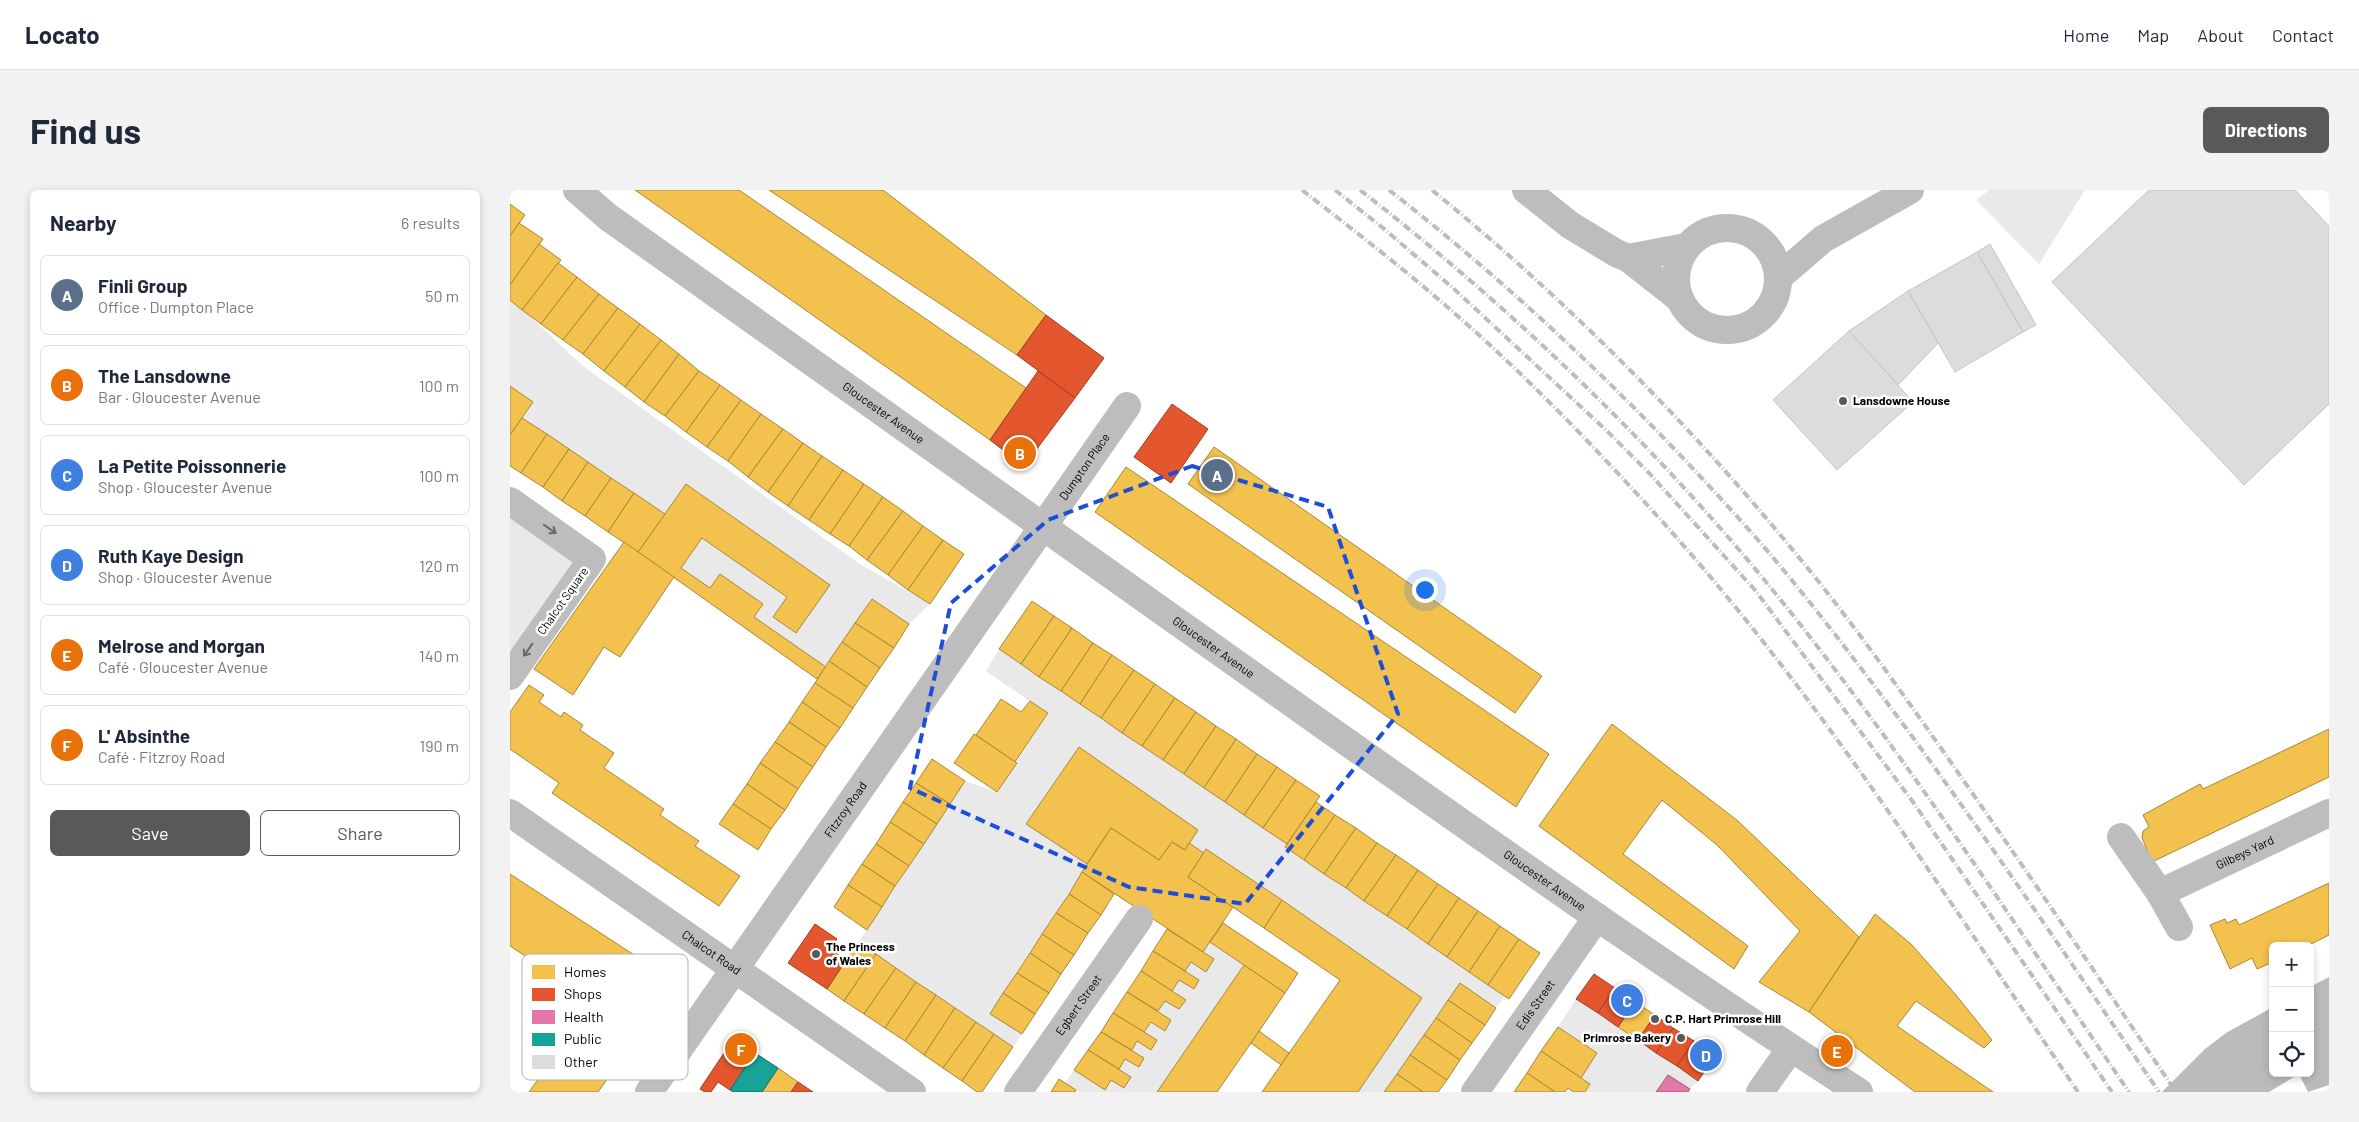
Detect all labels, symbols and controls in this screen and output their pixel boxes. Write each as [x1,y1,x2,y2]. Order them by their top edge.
text: Locato [25,20,100,49]
text: Home [2063,24,2109,46]
text: Map [2137,24,2169,46]
text: About [2197,24,2244,46]
text: Contact [2272,24,2334,46]
button: Directions [2203,107,2329,153]
text: Find us [30,109,141,151]
text: Nearby [50,210,116,235]
text: 6 results [401,213,460,232]
text: Finli Group [98,274,188,297]
text: A [62,286,72,305]
text: 50 m [425,286,459,305]
text: Office · Dumpton Place [98,297,254,316]
text: The Lansdowne [98,364,231,387]
text: B [62,376,72,395]
text: 100 m [419,376,459,395]
street label: Gloucester Avenue [840,378,927,446]
text: Bar · Gloucester Avenue [98,387,261,406]
place label: Lansdowne House [1853,393,1951,407]
marker: Lansdowne House [1837,395,1849,407]
street label: Dumpton Place [1056,430,1112,502]
pin: B [1004,434,1036,472]
text: La Petite Poissonnerie [98,454,286,477]
pin: A [1201,456,1233,494]
text: C [62,466,72,485]
text: 100 m [419,466,459,485]
text: Shop · Gloucester Avenue [98,477,272,496]
one-way arrow [543,524,557,534]
text: Ruth Kaye Design [98,544,244,567]
text: D [62,556,72,575]
text: 120 m [419,556,459,575]
street label: Chalcot Square [534,564,591,637]
text: Shop · Gloucester Avenue [98,567,272,586]
your location [1412,577,1438,603]
street label: Gloucester Avenue [1170,613,1258,680]
text: Melrose and Morgan [98,634,265,657]
one-way arrow [523,643,533,657]
text: E [62,646,72,665]
text: 140 m [419,646,459,665]
text: Café · Gloucester Avenue [98,657,268,676]
text: L' Absinthe [98,724,190,747]
text: F [63,736,71,755]
text: 190 m [420,736,459,755]
text: Café · Fitzroy Road [98,747,225,766]
street label: Fitzroy Road [821,779,869,840]
button: Save [50,810,250,856]
button: Share [260,810,460,856]
street label: Gilbeys Yard [2213,832,2276,872]
street label: Gloucester Avenue [1501,846,1589,913]
street label: Chalcot Road [680,927,744,977]
place label: The Princess of Wales [826,939,895,967]
map controls [2269,942,2314,1077]
button: + [2269,942,2314,987]
marker: The Princess of Wales [810,948,822,960]
legend [522,954,688,1080]
text: Homes [564,963,607,980]
street label: Egbert Street [1052,972,1104,1038]
street label: Edis Street [1513,977,1557,1032]
pin: C [1611,981,1643,1019]
text: Shops [564,985,602,1002]
button: − [2269,987,2314,1032]
text: Health [564,1008,604,1025]
place label: C.P. Hart Primrose Hill [1665,1011,1781,1025]
marker: C.P. Hart Primrose Hill [1649,1013,1661,1025]
text: Public [564,1030,602,1047]
pin: F [725,1030,757,1068]
place label: Primrose Bakery [1583,1030,1671,1044]
marker: Primrose Bakery [1675,1032,1687,1044]
pin: E [1821,1032,1853,1070]
button: locate [2269,1032,2314,1077]
pin: D [1690,1036,1722,1074]
text: Other [564,1053,598,1070]

